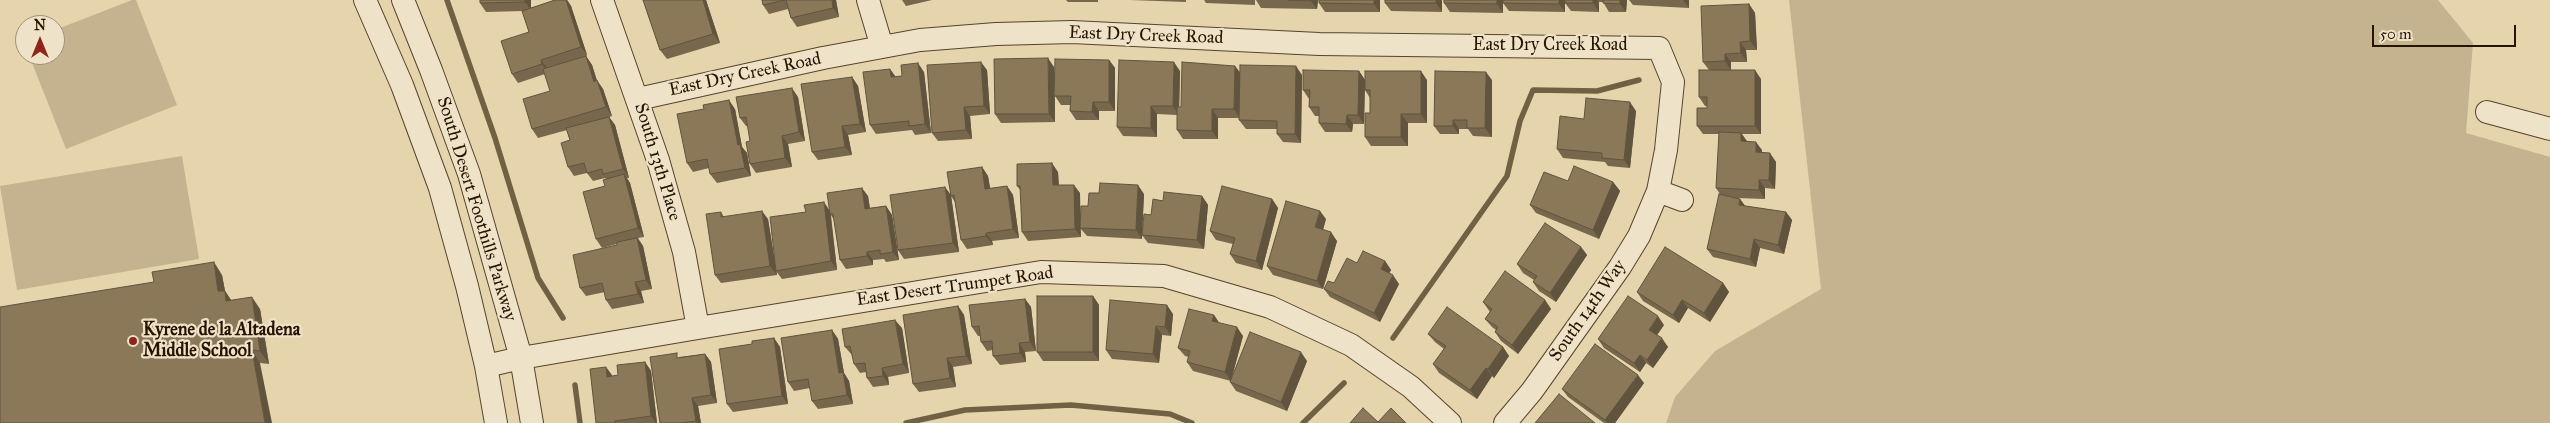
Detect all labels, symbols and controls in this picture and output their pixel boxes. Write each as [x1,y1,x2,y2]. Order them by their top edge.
north arrow [15,15,65,65]
scale bar [2375,15,2519,47]
text: N [34,17,46,34]
street label: East Dry Creek Road [1068,23,1224,49]
text: 50 m [2380,25,2412,43]
street label: East Dry Creek Road [1473,35,1627,57]
street label: East Dry Creek Road [667,48,823,102]
street label: South Desert Foothills Parkway [432,94,520,324]
street label: South 13th Place [629,101,685,223]
street label: South 14th Way [1545,256,1631,366]
street label: East Desert Trumpet Road [855,262,1055,312]
place label: Kyrene de la Altadena Middle School [143,320,300,362]
marker: Kyrene de la Altadena Middle School [127,335,139,347]

